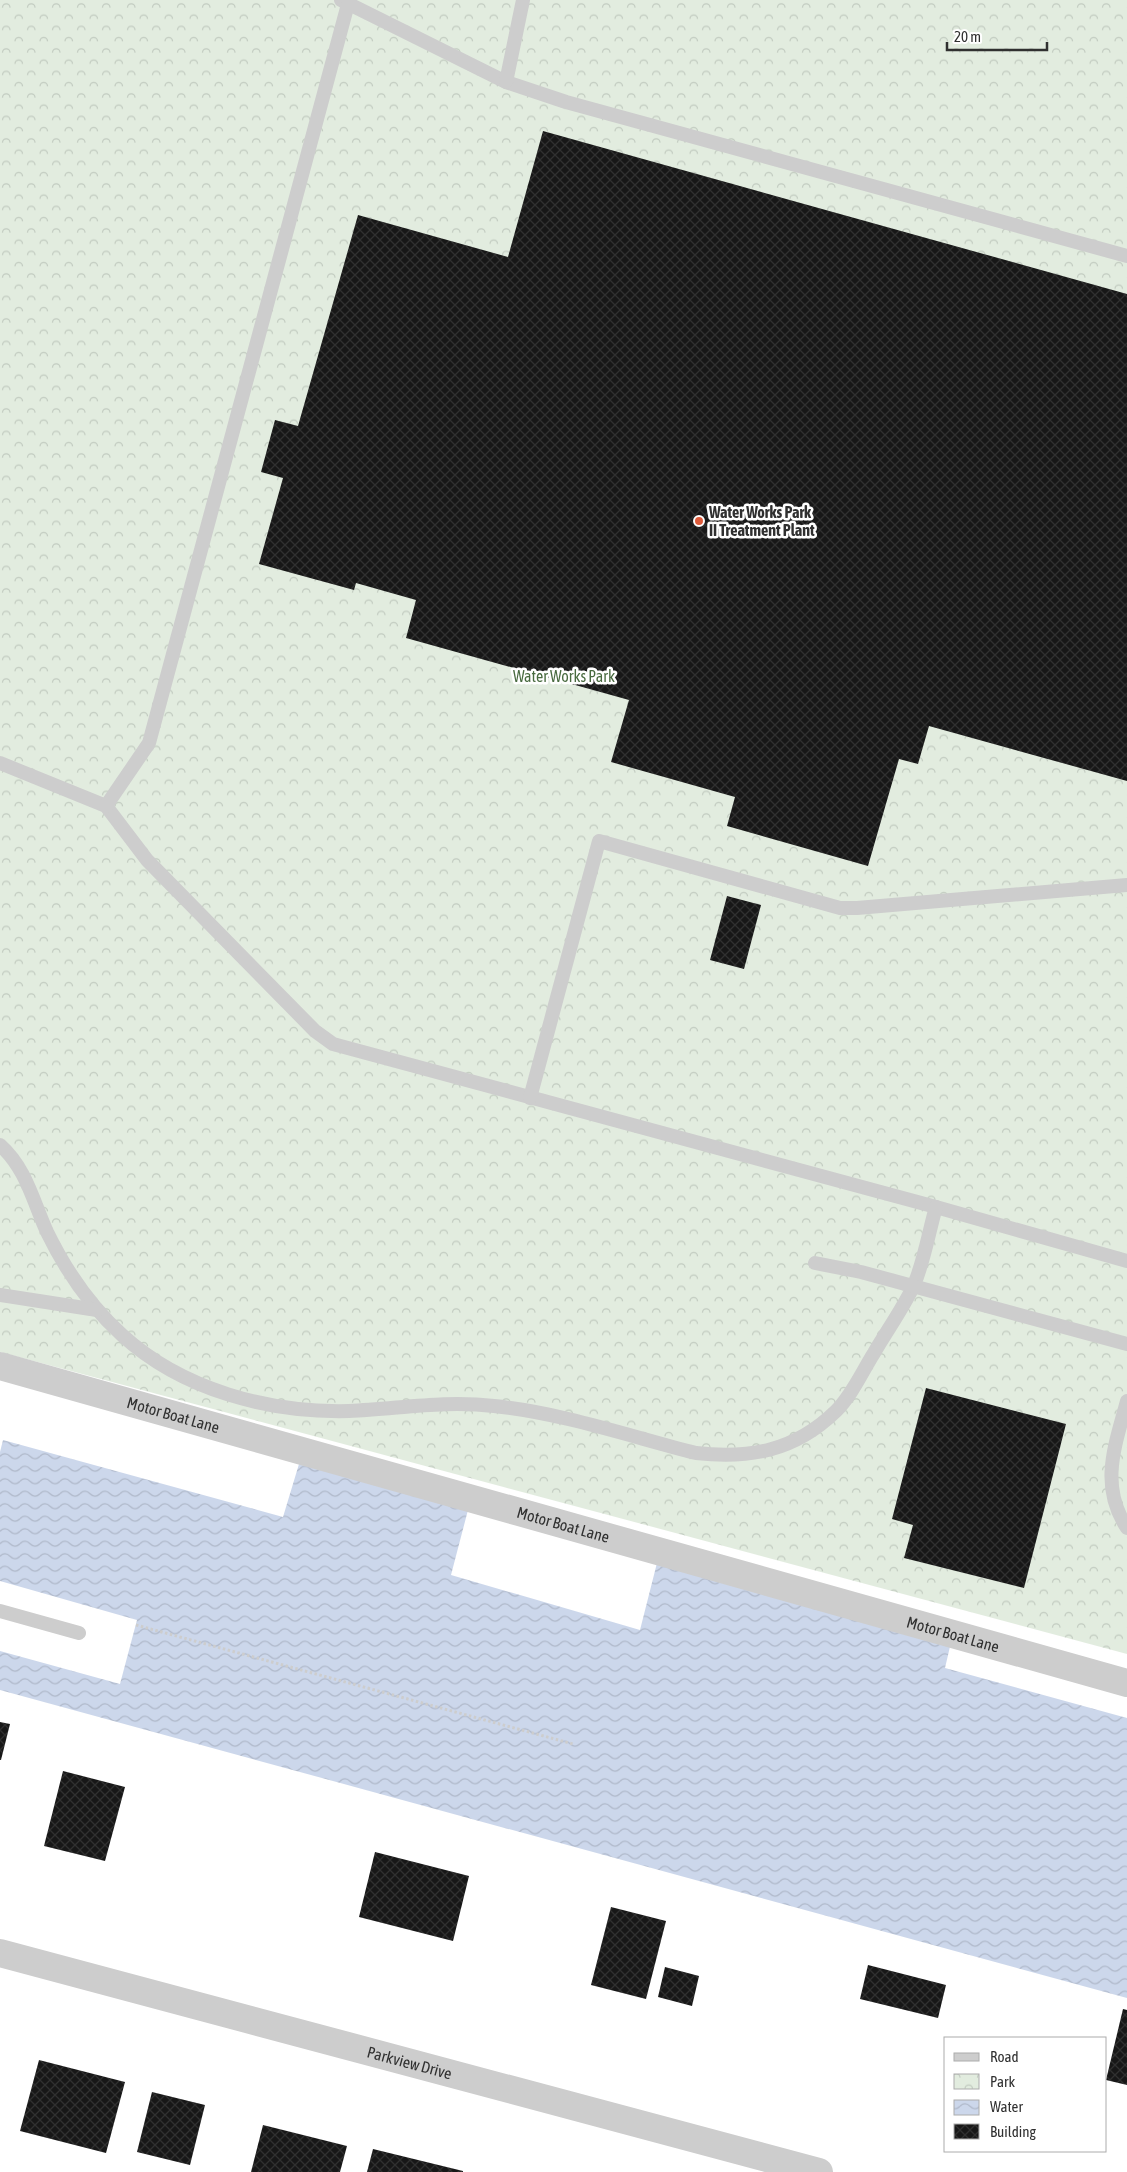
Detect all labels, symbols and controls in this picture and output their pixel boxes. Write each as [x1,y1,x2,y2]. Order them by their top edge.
scale bar [947,20,1047,52]
text: 20 m [954,28,981,45]
place label: Water Works Park II Treatment Plant [708,503,815,539]
marker: Water Works Park II Treatment Plant [693,515,705,527]
park label: Water Works Park [513,667,615,685]
street label: Motor Boat Lane [125,1393,222,1436]
street label: Motor Boat Lane [515,1503,611,1546]
street label: Motor Boat Lane [905,1613,1001,1656]
legend [944,2037,1107,2152]
street label: Parkview Drive [365,2043,454,2082]
text: Road [990,2048,1019,2065]
text: Park [990,2073,1015,2090]
text: Water [990,2098,1023,2115]
text: Building [990,2123,1036,2140]

